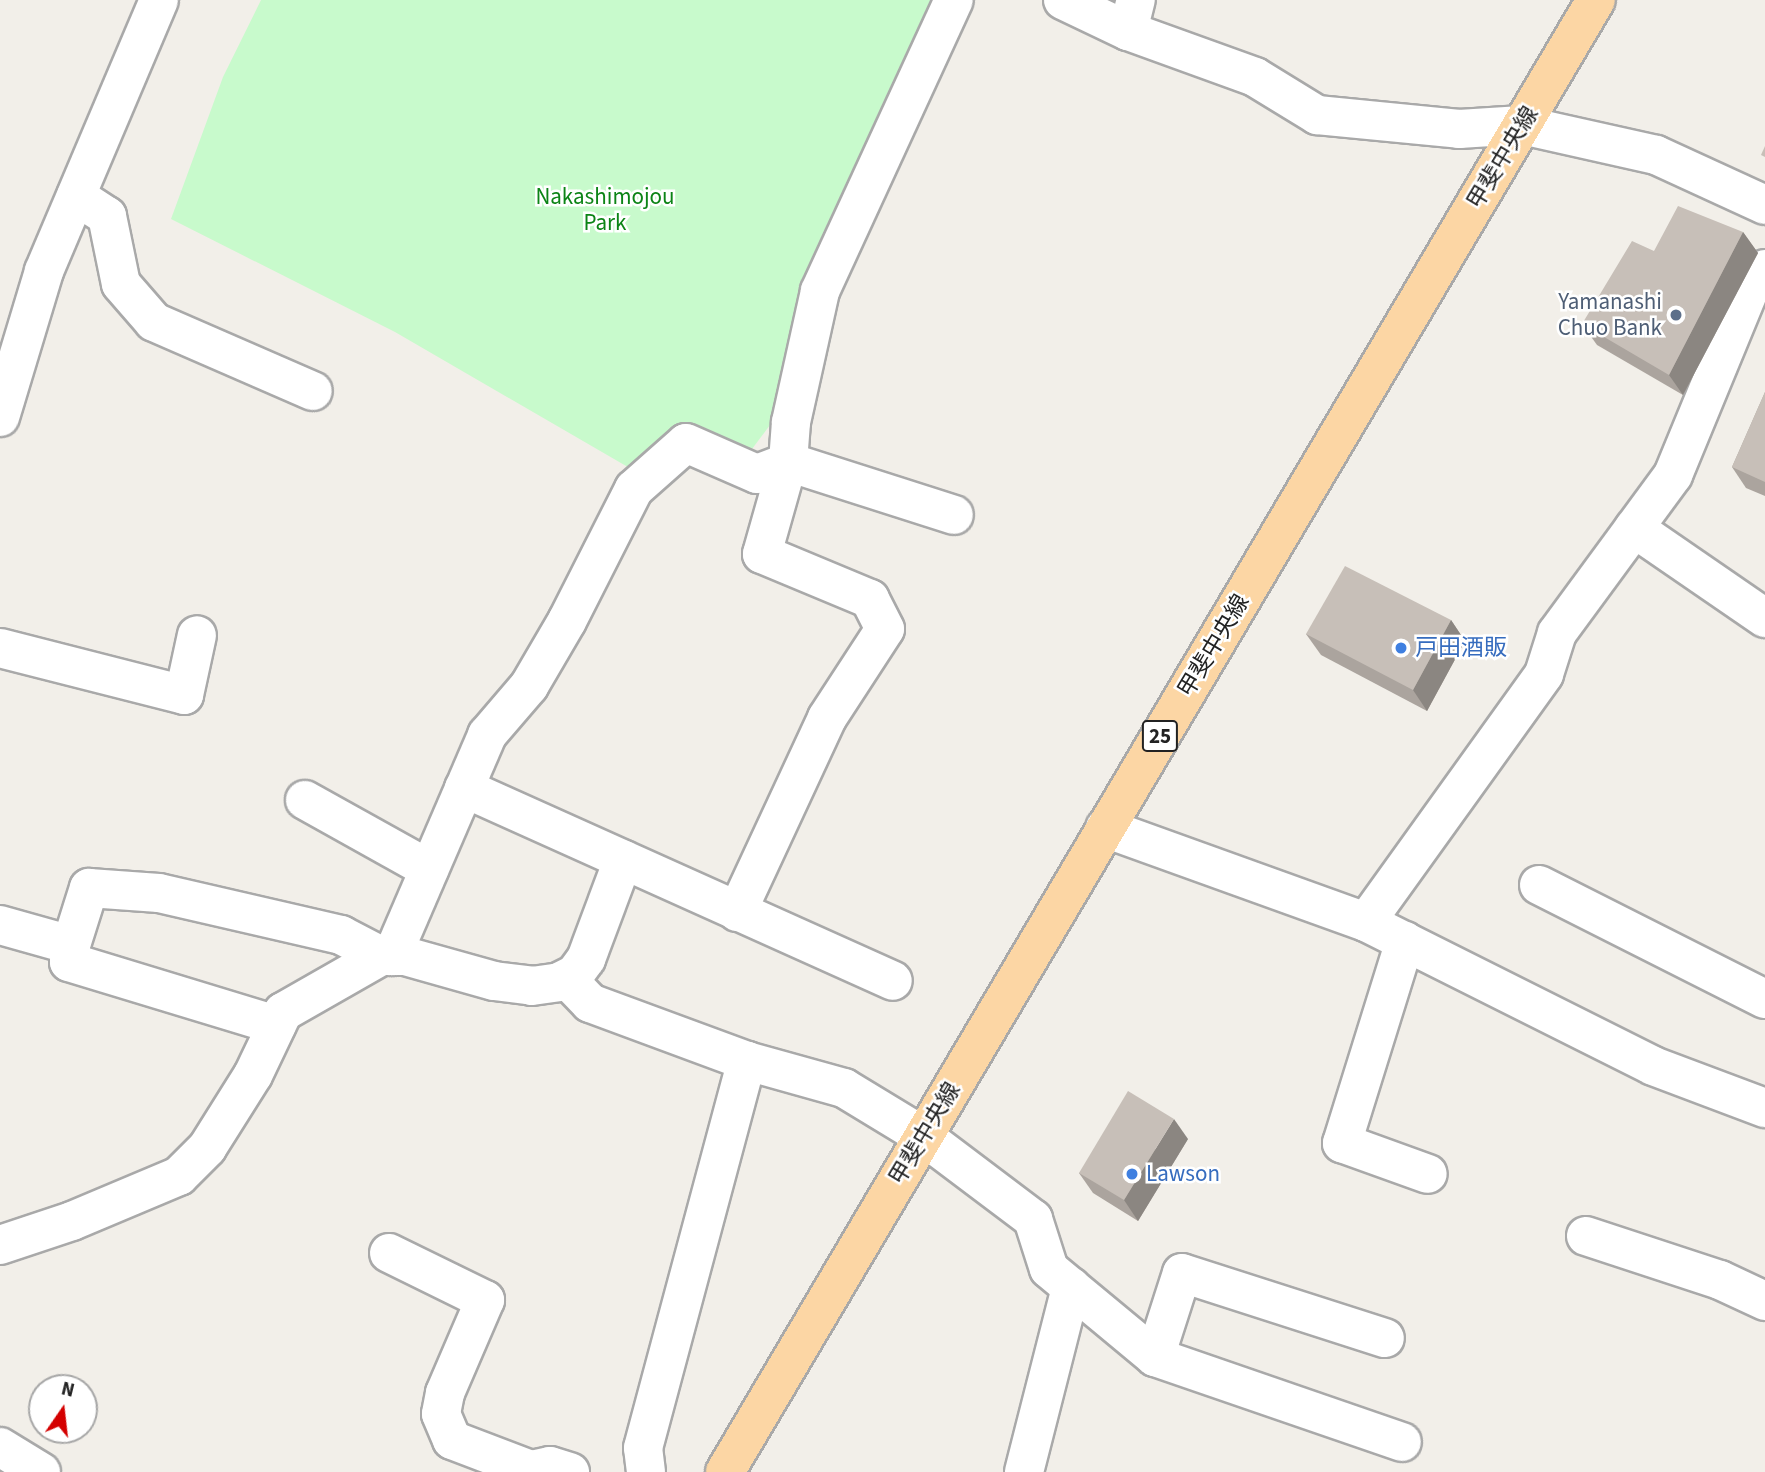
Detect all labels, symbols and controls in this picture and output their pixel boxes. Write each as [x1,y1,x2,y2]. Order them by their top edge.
street label: 甲斐中央線 [1462,102,1544,214]
park label: Nakashimojou Park [535,183,675,237]
place label: Yamanashi Chuo Bank [1558,288,1662,342]
marker: Yamanashi Chuo Bank [1668,307,1684,323]
street label: 甲斐中央線 [1173,590,1255,702]
place label: 戸田酒販 [1415,634,1507,662]
marker: 戸田酒販 [1393,640,1409,656]
road number: 25 [1141,718,1179,754]
street label: 甲斐中央線 [884,1078,966,1190]
place label: Lawson [1146,1160,1220,1188]
marker: Lawson [1124,1166,1140,1182]
north arrow [28,1374,98,1444]
text: N [58,1375,77,1405]

